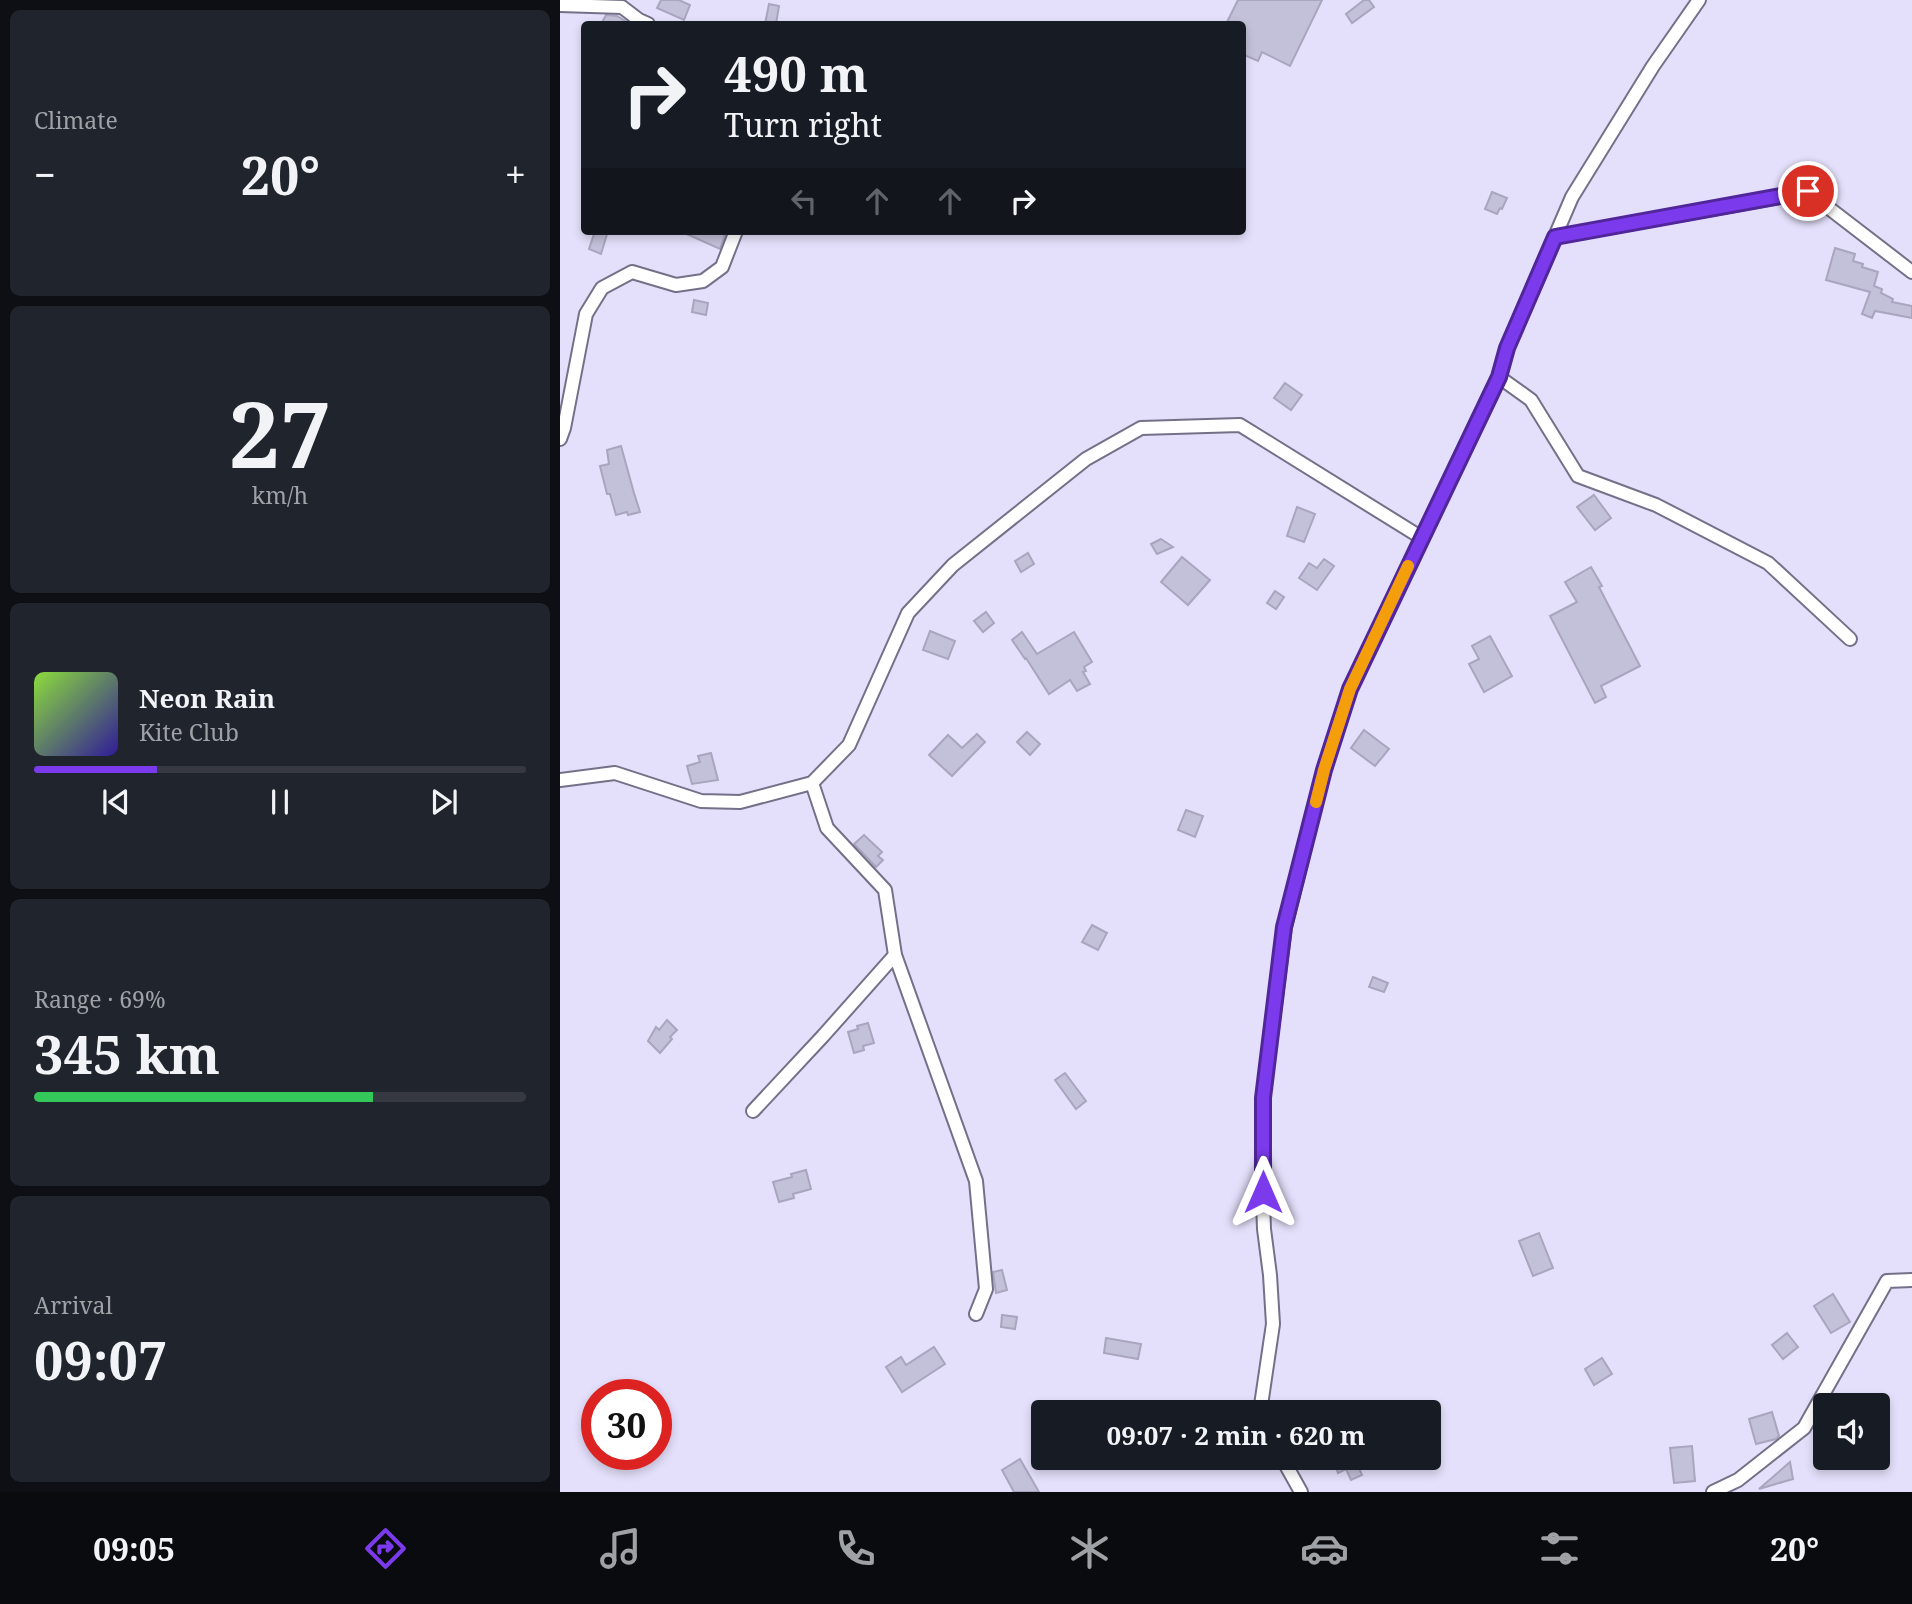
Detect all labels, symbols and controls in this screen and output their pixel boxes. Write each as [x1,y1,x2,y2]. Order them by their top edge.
text: 490 m [724,40,868,106]
icon: right [609,49,700,140]
text: Turn right [724,103,882,146]
text: Climate [34,104,118,136]
text: 20° [241,139,320,210]
text: − [34,148,56,200]
text: + [505,148,526,200]
pin [1778,161,1838,221]
icon: arrive [1789,172,1827,210]
icon: left [785,182,823,220]
icon: ahead [858,182,896,220]
icon: ahead [931,182,969,220]
icon: right [1004,182,1042,220]
text: 27 [229,371,331,495]
text: km/h [252,479,308,511]
text: Neon Rain [139,680,275,716]
text: Kite Club [139,716,239,748]
icon: previous [97,783,135,821]
icon: pause [261,783,299,821]
icon: next [425,783,463,821]
text: Range · 69% [34,983,166,1015]
text: 345 km [34,1018,220,1089]
position arrow [1226,1155,1300,1229]
text: Arrival [34,1289,113,1321]
text: 09:07 [34,1324,167,1395]
speed limit sign: 30 [581,1379,672,1470]
map controls [1813,1393,1890,1470]
button: sound [1813,1393,1890,1470]
text: 09:07 · 2 min · 620 m [1106,1417,1366,1453]
icon: directions [361,1524,410,1573]
icon: music [596,1524,645,1573]
icon: phone [831,1524,880,1573]
icon: climate [1065,1524,1114,1573]
icon: car [1300,1524,1349,1573]
icon: filters [1535,1524,1584,1573]
text: 09:05 [93,1527,175,1570]
text: 20° [1770,1527,1819,1570]

